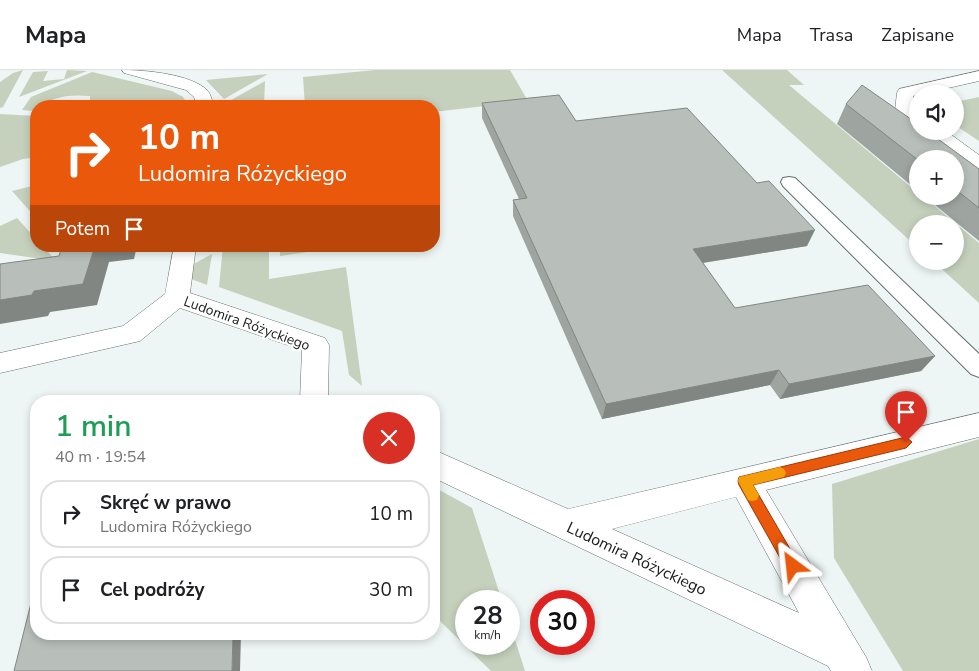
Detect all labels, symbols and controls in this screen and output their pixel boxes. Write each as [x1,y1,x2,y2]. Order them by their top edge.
text: Mapa [25,19,87,51]
text: Mapa [737,23,782,47]
text: Trasa [810,23,853,47]
text: Zapisane [881,23,954,47]
map controls [909,85,964,270]
button: sound [909,85,964,140]
text: 10 m [138,114,220,161]
icon: right [55,120,120,185]
button: + [909,150,964,205]
text: Ludomira Różyckiego [138,159,347,189]
icon: arrive [120,215,148,243]
button: − [909,215,964,270]
text: Potem [55,216,110,242]
street label: Ludomira Różyckiego [181,292,313,355]
pin [885,391,927,442]
icon: arrive [892,398,920,426]
text: 1 min [55,406,131,447]
button: close [363,412,415,464]
text: 40 m · 19:54 [55,446,146,468]
text: Skręć w prawo [100,490,231,516]
icon: right [57,500,85,528]
text: 10 m [369,501,413,527]
text: Ludomira Różyckiego [100,516,252,538]
street label: Ludomira Różyckiego [563,517,710,601]
position arrow [766,539,818,591]
icon: arrive [57,576,85,604]
text: Cel podróży [100,577,204,603]
text: 30 m [369,577,413,603]
speed limit sign: 30 [530,590,595,655]
text: 28 [472,599,503,633]
text: km/h [474,627,501,643]

